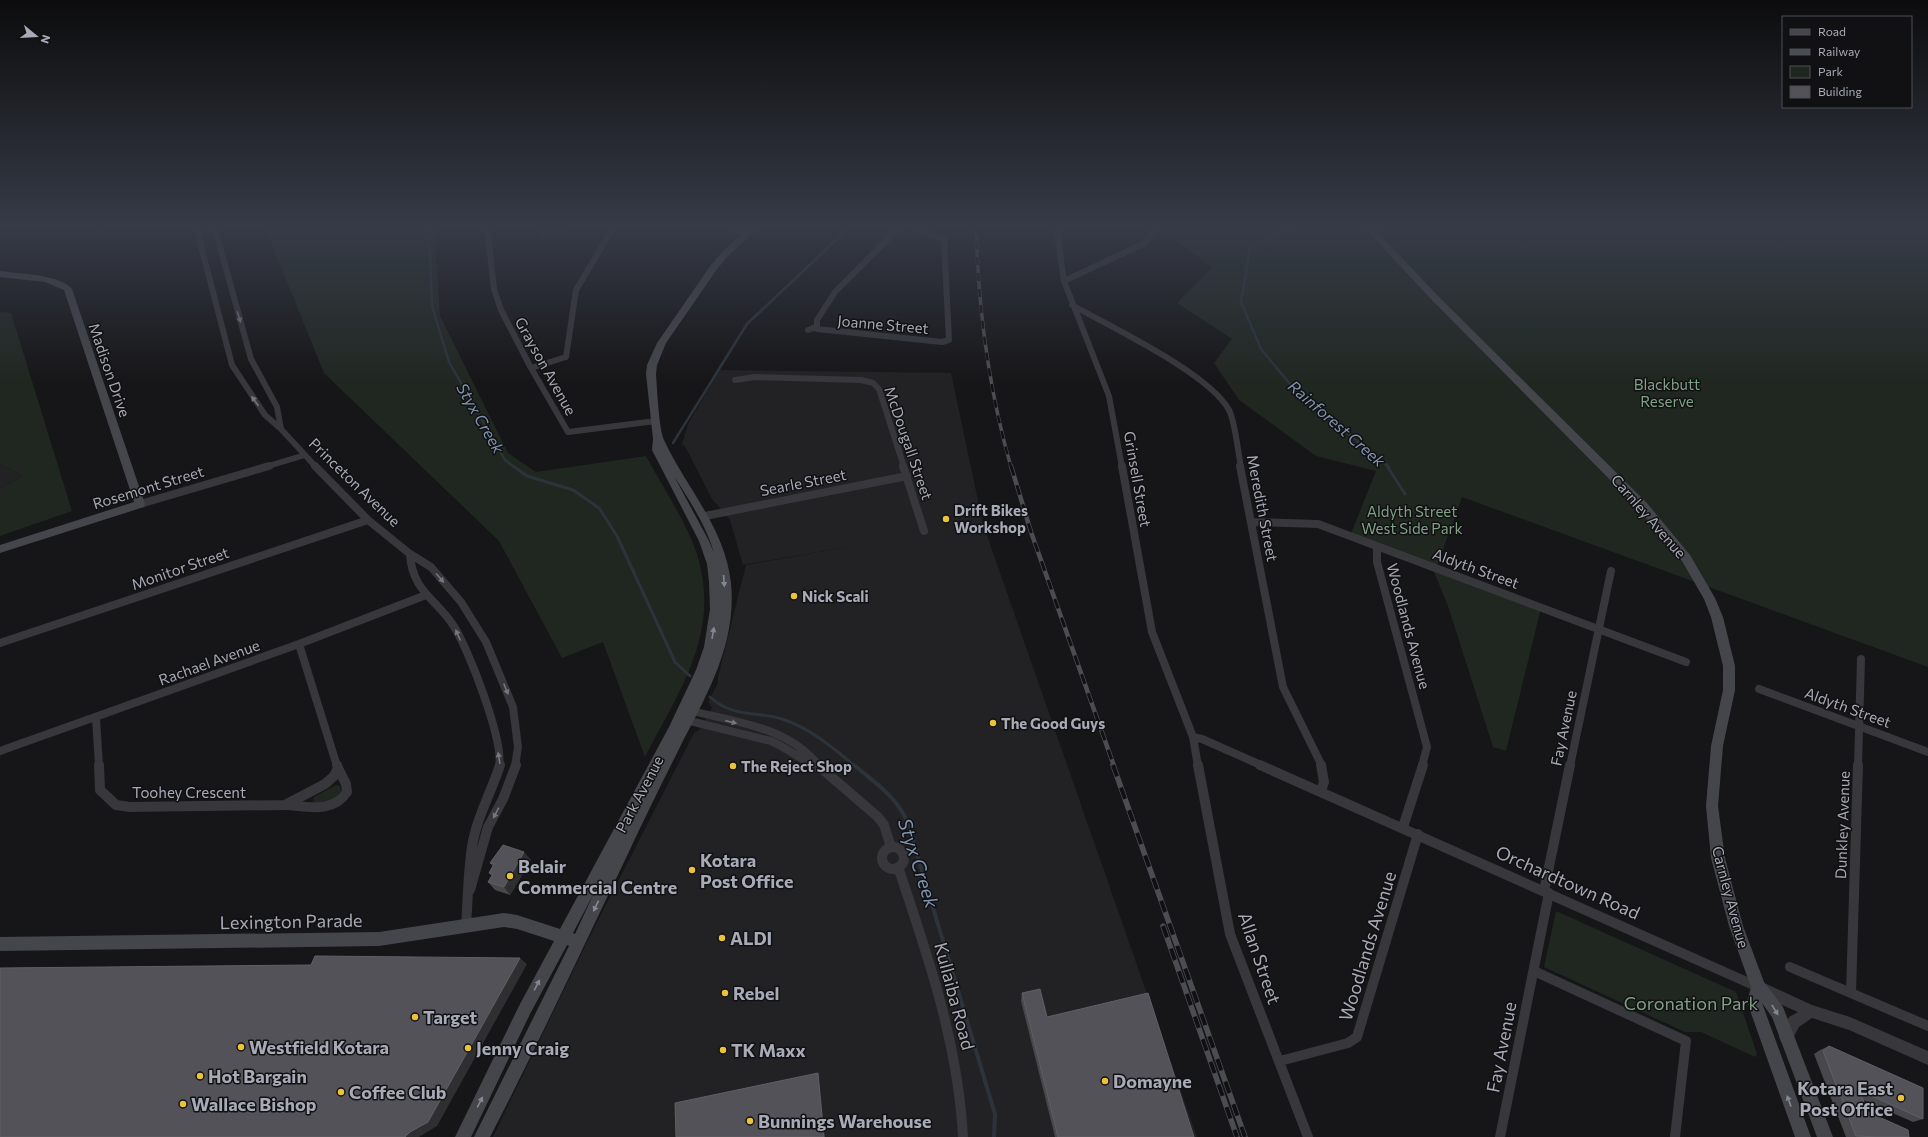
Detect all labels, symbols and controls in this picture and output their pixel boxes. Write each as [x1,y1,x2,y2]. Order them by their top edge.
north arrow [16,16,56,56]
legend [1782,16,1912,108]
text: Road [1818,24,1846,38]
text: N [39,33,53,45]
text: Railway [1818,44,1860,58]
text: Park [1818,64,1844,78]
text: Building [1818,84,1862,98]
one-way arrow [236,311,242,323]
street label: Joanne Street [837,311,929,337]
street label: Grayson Avenue [512,314,580,418]
street label: Madison Drive [86,321,134,419]
park label: Blackbutt Reserve [1634,375,1700,410]
water label: Rainforest Creek [1285,376,1389,470]
water label: Styx Creek [453,379,509,457]
street label: McDougall Street [881,384,937,502]
one-way arrow [251,396,259,406]
street label: Grinsell Street [1121,430,1155,528]
street label: Princeton Avenue [306,434,404,530]
street label: Meredith Street [1244,453,1282,563]
street label: Rosemont Street [90,462,206,512]
street label: Searle Street [758,465,848,499]
street label: Carnley Avenue [1608,471,1690,562]
place label: Drift Bikes Workshop [954,501,1028,536]
park label: Aldyth Street West Side Park [1361,502,1463,537]
marker: Drift Bikes Workshop [941,514,951,524]
street label: Monitor Street [129,543,231,593]
street label: Aldyth Street [1430,544,1522,592]
street label: Woodlands Avenue [1384,561,1434,691]
one-way arrow [436,572,445,583]
one-way arrow [721,575,728,587]
place label: Nick Scali [802,587,869,605]
marker: Nick Scali [789,591,799,601]
one-way arrow [710,627,716,639]
one-way arrow [455,630,461,641]
street label: Rachael Avenue [156,635,262,689]
one-way arrow [503,683,509,695]
street label: Aldyth Street [1802,683,1894,731]
street label: Fay Avenue [1546,689,1580,767]
place label: The Good Guys [1001,714,1105,732]
marker: The Good Guys [988,718,998,728]
one-way arrow [724,719,737,725]
one-way arrow [496,752,502,764]
street label: Park Avenue [611,753,667,835]
place label: The Reject Shop [741,757,852,775]
marker: The Reject Shop [728,761,738,771]
street label: Dunkley Avenue [1831,770,1853,879]
street label: Toohey Crescent [132,783,246,801]
one-way arrow [493,807,499,818]
water label: Styx Creek [894,815,945,911]
street label: Orchardtown Road [1493,840,1643,924]
street label: Carnley Avenue [1709,844,1753,950]
place label: Kotara Post Office [700,849,793,892]
place label: Belair Commercial Centre [518,855,677,898]
marker: Kotara Post Office [687,865,697,875]
street label: Woodlands Avenue [1334,869,1400,1023]
marker: Belair Commercial Centre [505,871,515,881]
one-way arrow [593,900,599,912]
street label: Lexington Parade [219,909,363,933]
street label: Allan Street [1234,909,1286,1007]
place label: ALDI [730,927,772,949]
marker: ALDI [717,933,727,943]
street label: Kullaiba Road [930,940,980,1052]
one-way arrow [534,980,540,991]
place label: Rebel [733,982,779,1004]
marker: Rebel [720,988,730,998]
park label: Coronation Park [1624,992,1759,1014]
street label: Fay Avenue [1481,1000,1521,1094]
one-way arrow [1772,1005,1779,1016]
place label: Target [423,1006,477,1028]
marker: Target [410,1012,420,1022]
place label: Westfield Kotara [249,1036,389,1058]
place label: Jenny Craig [476,1037,569,1059]
place label: TK Maxx [731,1039,806,1061]
marker: Westfield Kotara [236,1042,246,1052]
marker: Jenny Craig [463,1043,473,1053]
marker: TK Maxx [718,1045,728,1055]
place label: Hot Bargain [208,1065,307,1087]
place label: Domayne [1113,1070,1192,1092]
marker: Hot Bargain [195,1071,205,1081]
marker: Domayne [1100,1076,1110,1086]
place label: Kotara East Post Office [1797,1077,1893,1120]
place label: Coffee Club [349,1081,447,1103]
marker: Coffee Club [336,1087,346,1097]
place label: Wallace Bishop [191,1093,317,1115]
marker: Kotara East Post Office [1896,1093,1906,1103]
one-way arrow [1785,1094,1791,1106]
one-way arrow [477,1096,483,1108]
marker: Wallace Bishop [178,1099,188,1109]
place label: Bunnings Warehouse [758,1110,931,1132]
marker: Bunnings Warehouse [745,1116,755,1126]

